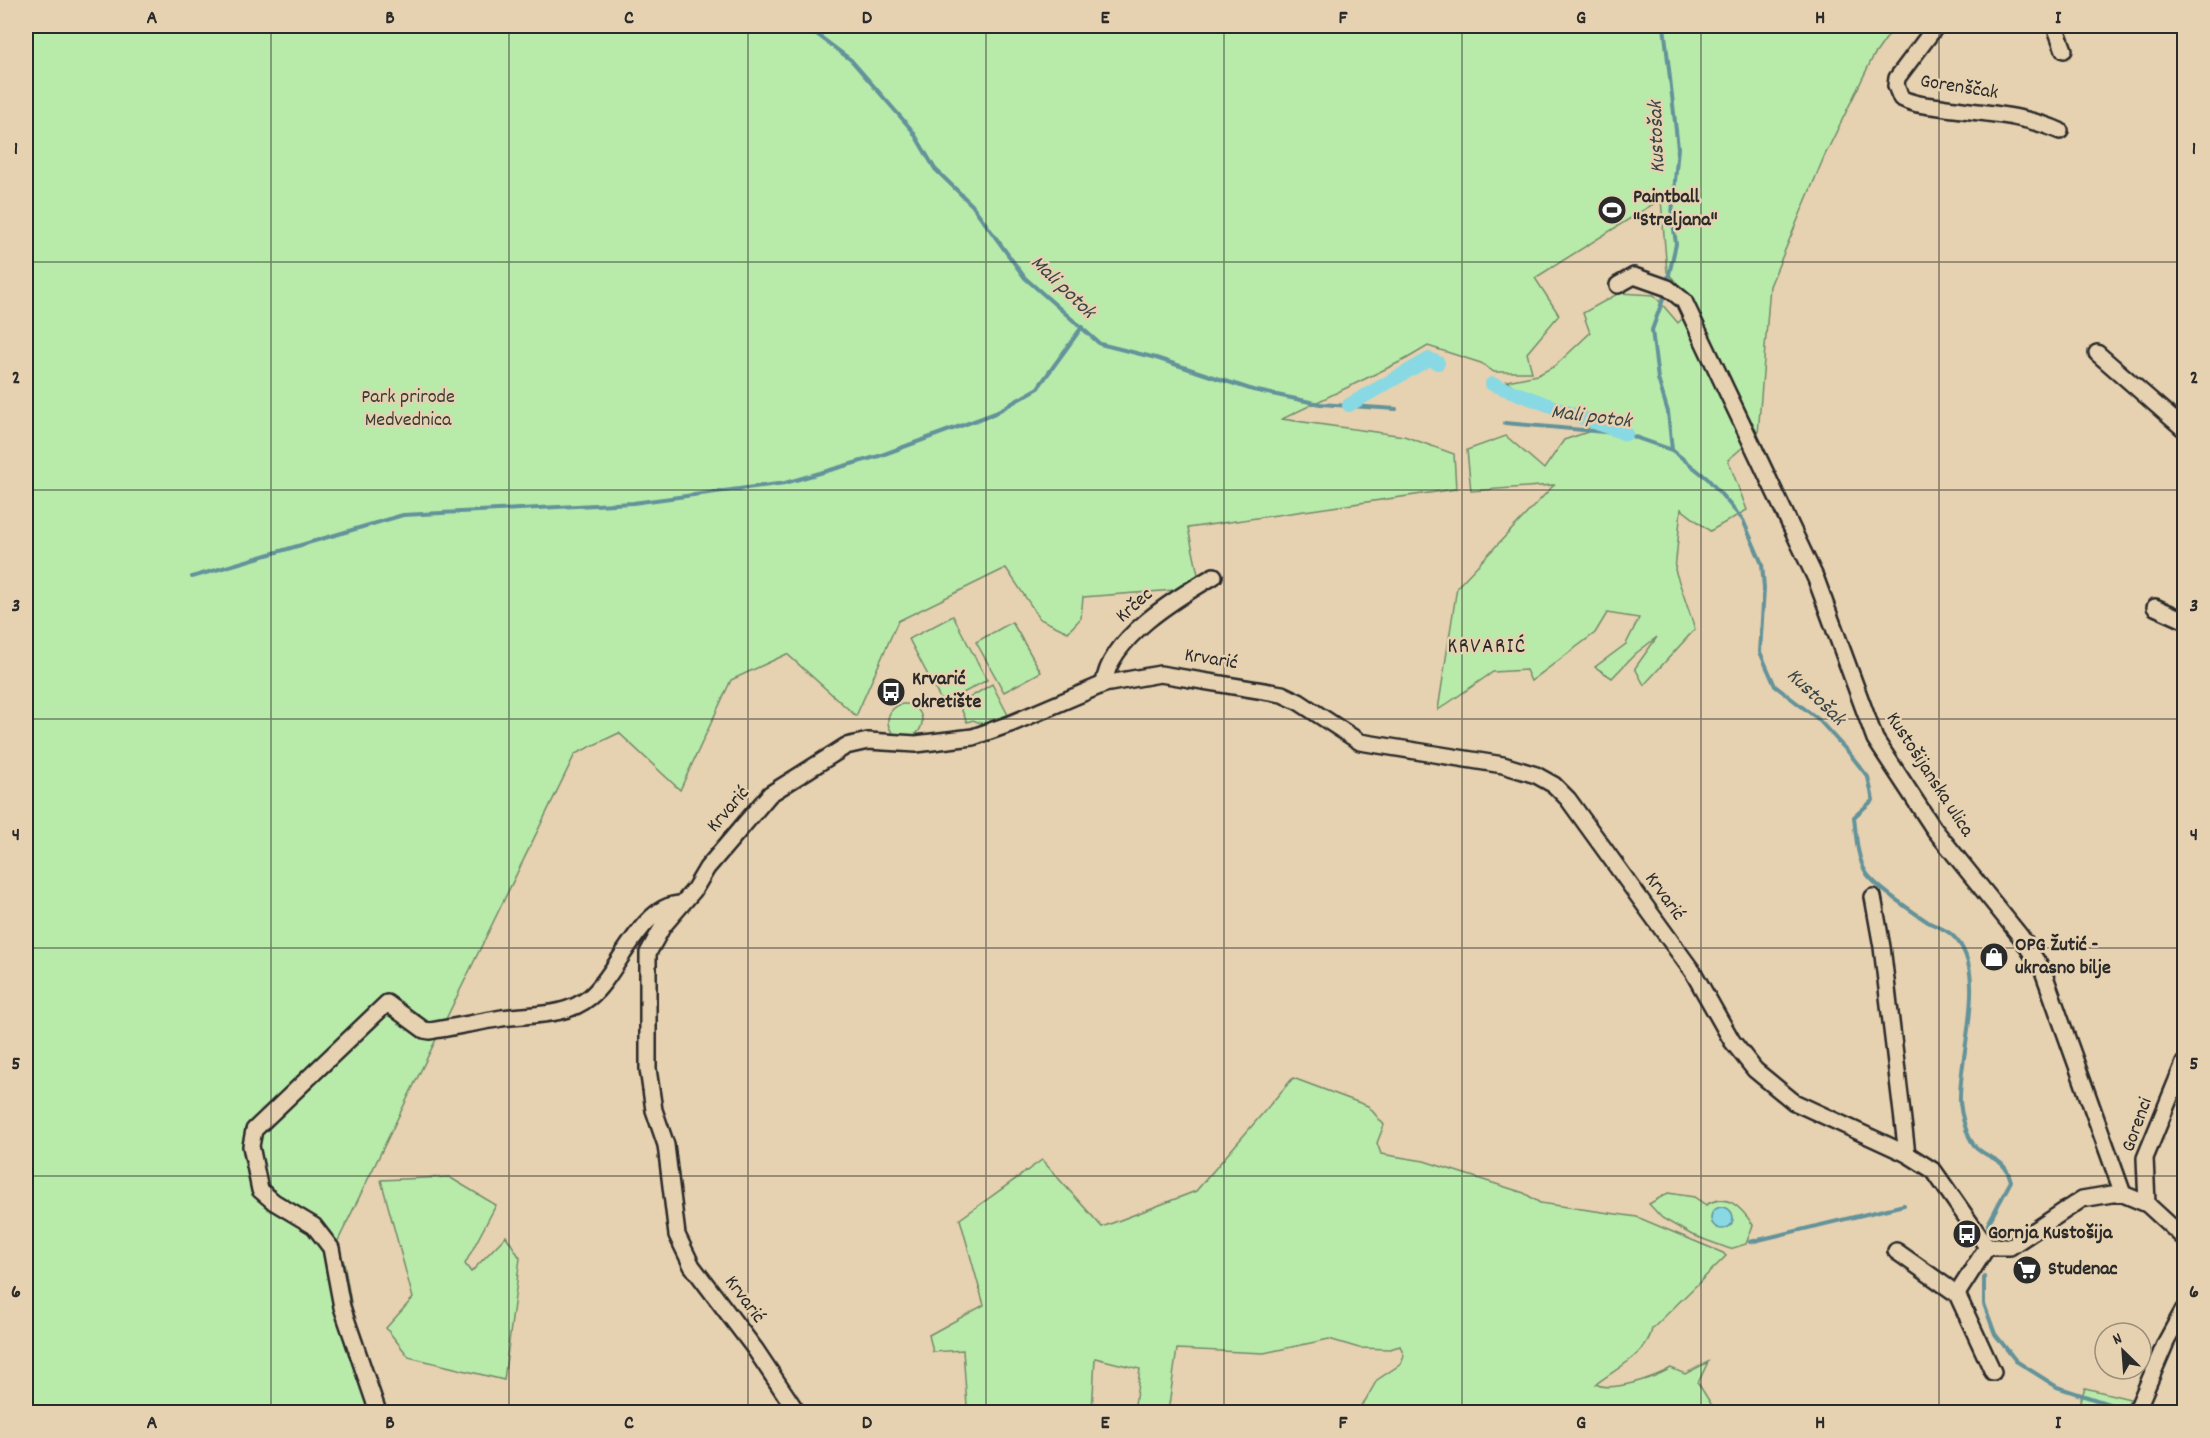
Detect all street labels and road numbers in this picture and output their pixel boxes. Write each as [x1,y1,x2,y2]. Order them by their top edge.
street label: Gorenščak [1918,68,2000,108]
street label: Krčec [1110,582,1160,630]
street label: Krvarić [1182,642,1240,678]
street label: Kustošijanska ulica [1878,707,1980,843]
street label: Krvarić [701,781,757,839]
street label: Krvarić [1637,867,1691,927]
street label: Gorenci [2115,1094,2161,1156]
street label: Krvarić [717,1270,771,1330]

